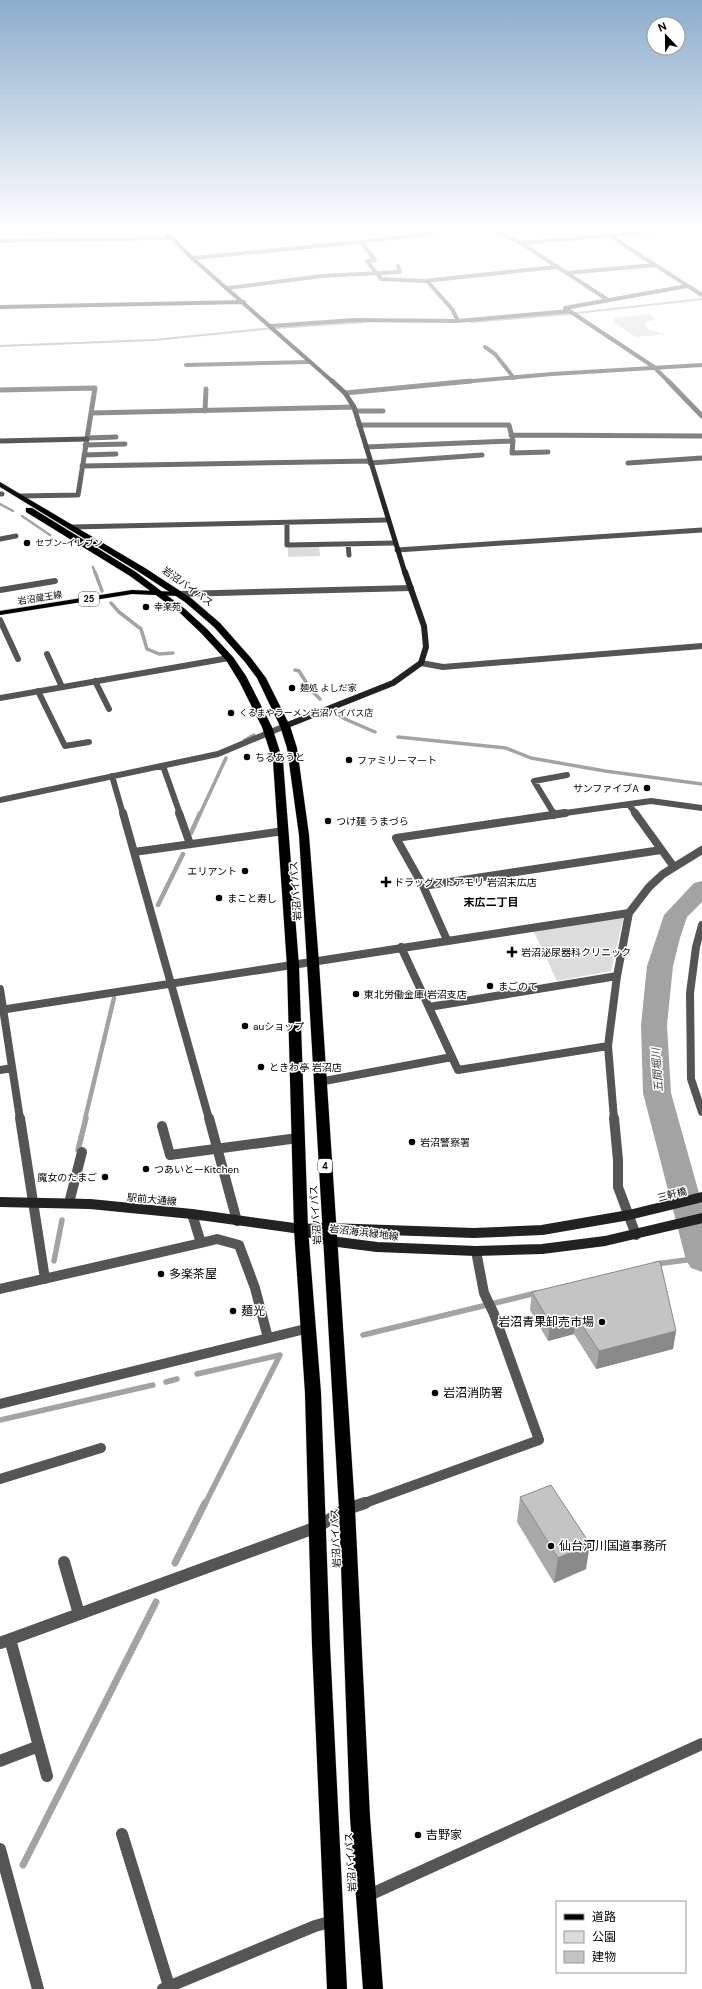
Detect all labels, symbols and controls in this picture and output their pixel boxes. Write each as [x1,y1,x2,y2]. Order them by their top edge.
north arrow [646,16,686,56]
text: N [656,19,669,35]
place label: セブン-イレブン [35,537,103,549]
marker: セブン-イレブン [22,538,32,548]
street label: 岩沼バイパス [160,564,216,609]
street label: 岩沼蔵王線 [17,588,64,607]
road number: 25 [79,592,99,606]
place label: 幸楽苑 [154,601,181,613]
marker: 幸楽苑 [141,602,151,612]
place label: 麺処 よしだ家 [300,682,357,694]
marker: 麺処 よしだ家 [287,683,297,693]
place label: くるまやラーメン岩沼バイパス店 [239,707,373,719]
marker: くるまやラーメン岩沼バイパス店 [226,708,236,718]
place label: ちるあうと [255,751,305,764]
marker: ちるあうと [242,752,252,762]
place label: ファミリーマート [357,754,437,767]
marker: ファミリーマート [344,755,354,765]
place label: サンファイブA [573,782,639,795]
marker: サンファイブA [642,783,652,793]
place label: つけ麺 うまづら [336,815,409,828]
marker: つけ麺 うまづら [323,816,333,826]
street label: 岩沼バイパス [287,861,304,921]
place label: エリアント [187,865,237,878]
marker: エリアント [240,866,250,876]
place label: ドラッグストアモリ 岩沼末広店 [394,876,537,889]
marker: ドラッグストアモリ 岩沼末広店 [381,877,391,887]
place label: まこと寿し [227,892,277,905]
marker: まこと寿し [214,893,224,903]
district label: 末広二丁目 [464,895,519,909]
marker: 岩沼泌尿器科クリニック [506,946,518,958]
place label: 岩沼泌尿器科クリニック [521,946,631,959]
place label: まごのて [498,980,538,993]
marker: まごのて [485,981,495,991]
place label: 東北労働金庫 岩沼支店 [364,988,467,1001]
marker: 東北労働金庫 岩沼支店 [351,989,361,999]
place label: auショップ [253,1020,304,1033]
marker: auショップ [240,1021,250,1031]
water label: 五間堀川 [648,1047,666,1092]
place label: ときわ亭 岩沼店 [269,1061,342,1074]
marker: ときわ亭 岩沼店 [256,1062,266,1072]
place label: 岩沼警察署 [420,1136,470,1149]
marker: 岩沼警察署 [407,1137,417,1147]
road number: 4 [318,1159,332,1173]
place label: つあいとーKitchen [154,1163,239,1176]
marker: つあいとーKitchen [141,1164,151,1174]
place label: 魔女のたまご [37,1171,97,1184]
marker: 魔女のたまご [100,1172,110,1182]
street label: 岩沼バイパス [307,1185,324,1245]
street label: 三軒橋 [656,1185,688,1204]
street label: 駅前大通線 [126,1191,177,1208]
street label: 岩沼海浜緑地線 [328,1222,399,1243]
place label: 多楽茶屋 [169,1266,217,1282]
marker: 多楽茶屋 [156,1269,166,1279]
place label: 麺光 [241,1303,265,1319]
marker: 麺光 [228,1306,238,1316]
place label: 岩沼青果卸売市場 [498,1314,594,1330]
marker: 岩沼青果卸売市場 [597,1317,607,1327]
place label: 岩沼消防署 [443,1385,503,1401]
marker: 岩沼消防署 [430,1388,440,1398]
street label: 岩沼バイパス [327,1508,344,1568]
place label: 仙台河川国道事務所 [559,1538,667,1554]
marker: 仙台河川国道事務所 [546,1541,556,1551]
place label: 吉野家 [426,1827,462,1843]
marker: 吉野家 [413,1830,423,1840]
street label: 岩沼バイパス [342,1832,359,1892]
legend [556,1901,686,1973]
text: 道路 [592,1909,616,1925]
text: 公園 [592,1929,616,1945]
text: 建物 [592,1949,616,1965]

